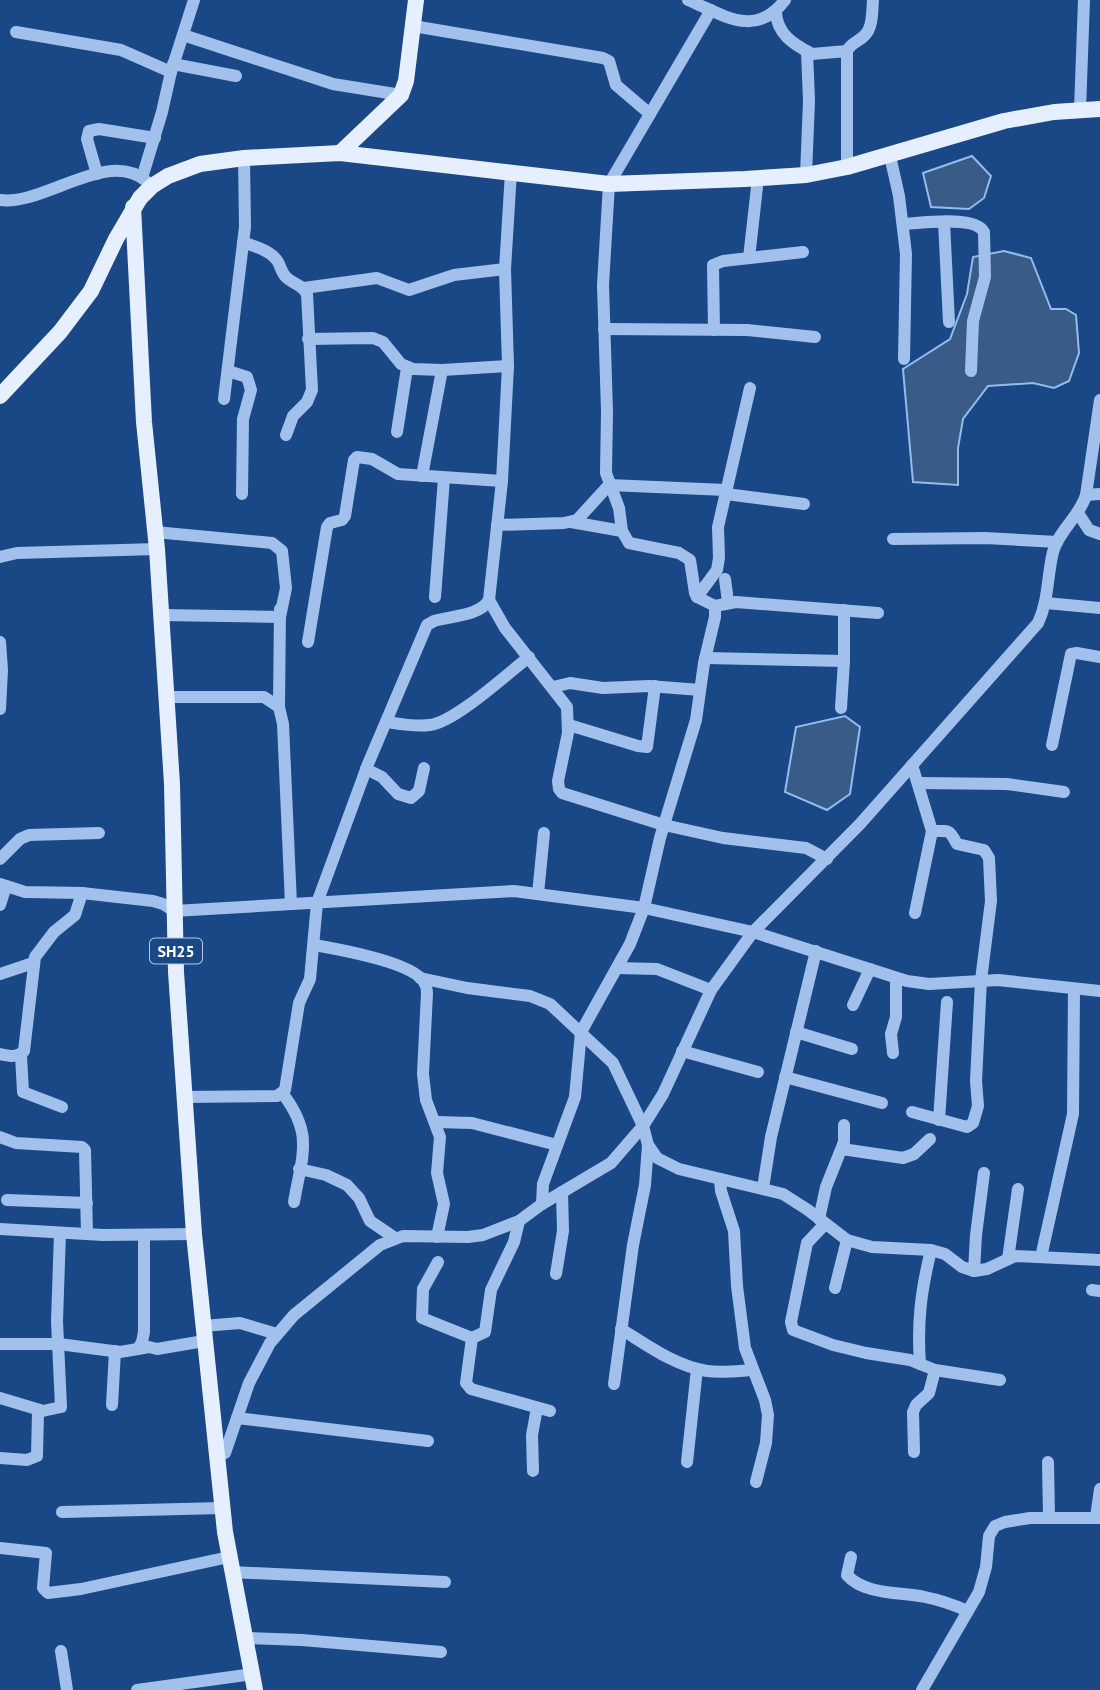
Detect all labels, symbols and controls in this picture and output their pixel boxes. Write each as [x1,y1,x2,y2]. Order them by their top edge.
road number: SH25 [150,939,202,964]

